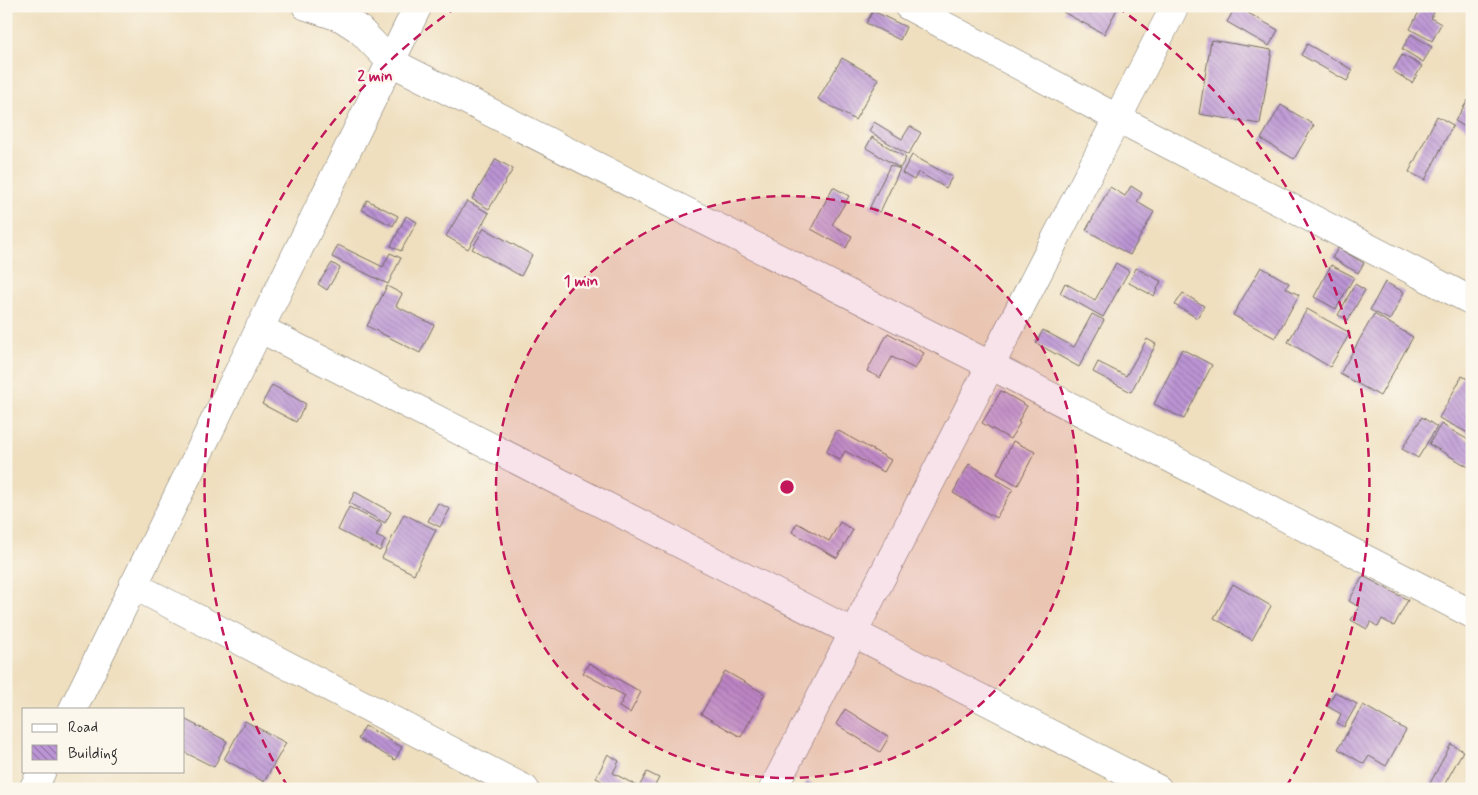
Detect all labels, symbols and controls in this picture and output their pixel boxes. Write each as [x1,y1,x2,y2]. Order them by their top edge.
text: 2 min [357,67,393,87]
text: 1 min [564,272,598,292]
centre of rings [778,478,796,496]
legend [22,708,185,772]
text: Road [68,718,98,738]
text: Building [68,744,118,765]

